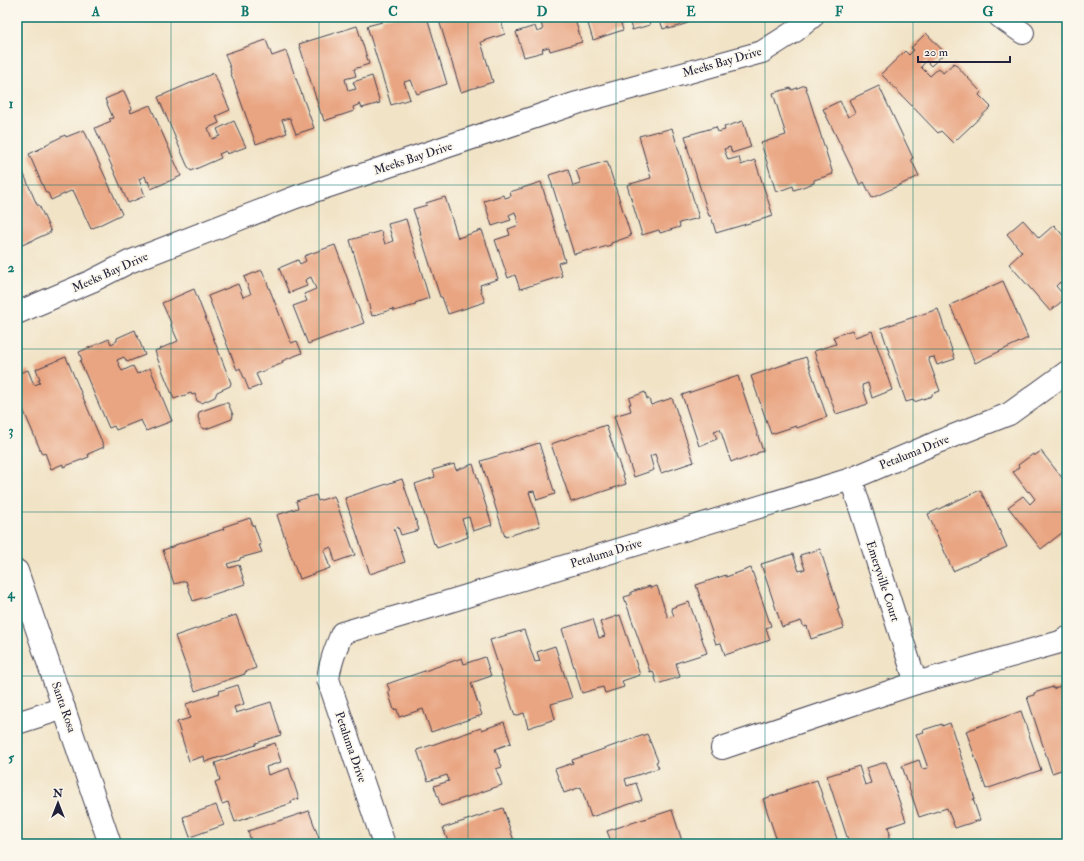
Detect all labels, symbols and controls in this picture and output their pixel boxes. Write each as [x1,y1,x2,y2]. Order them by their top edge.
text: A [91,4,101,20]
text: B [241,4,249,20]
text: C [388,4,398,20]
text: D [537,4,548,20]
text: E [686,4,696,20]
text: F [835,4,844,20]
text: G [983,4,994,20]
scale bar [918,38,1010,64]
street label: Meeks Bay Drive [681,44,763,81]
text: 20 m [924,45,949,60]
text: 1 [9,96,14,112]
street label: Meeks Bay Drive [372,139,454,178]
street label: Meeks Bay Drive [70,249,151,296]
text: 2 [8,260,15,276]
text: 3 [9,423,14,439]
street label: Petaluma Drive [877,432,951,473]
street label: Petaluma Drive [569,535,644,571]
street label: Emeryville Court [862,539,903,623]
text: 4 [6,586,15,602]
street label: Santa Rosa [48,680,79,735]
street label: Petaluma Drive [331,710,370,785]
text: 5 [8,750,14,766]
north arrow [38,783,78,823]
text: N [52,787,64,800]

